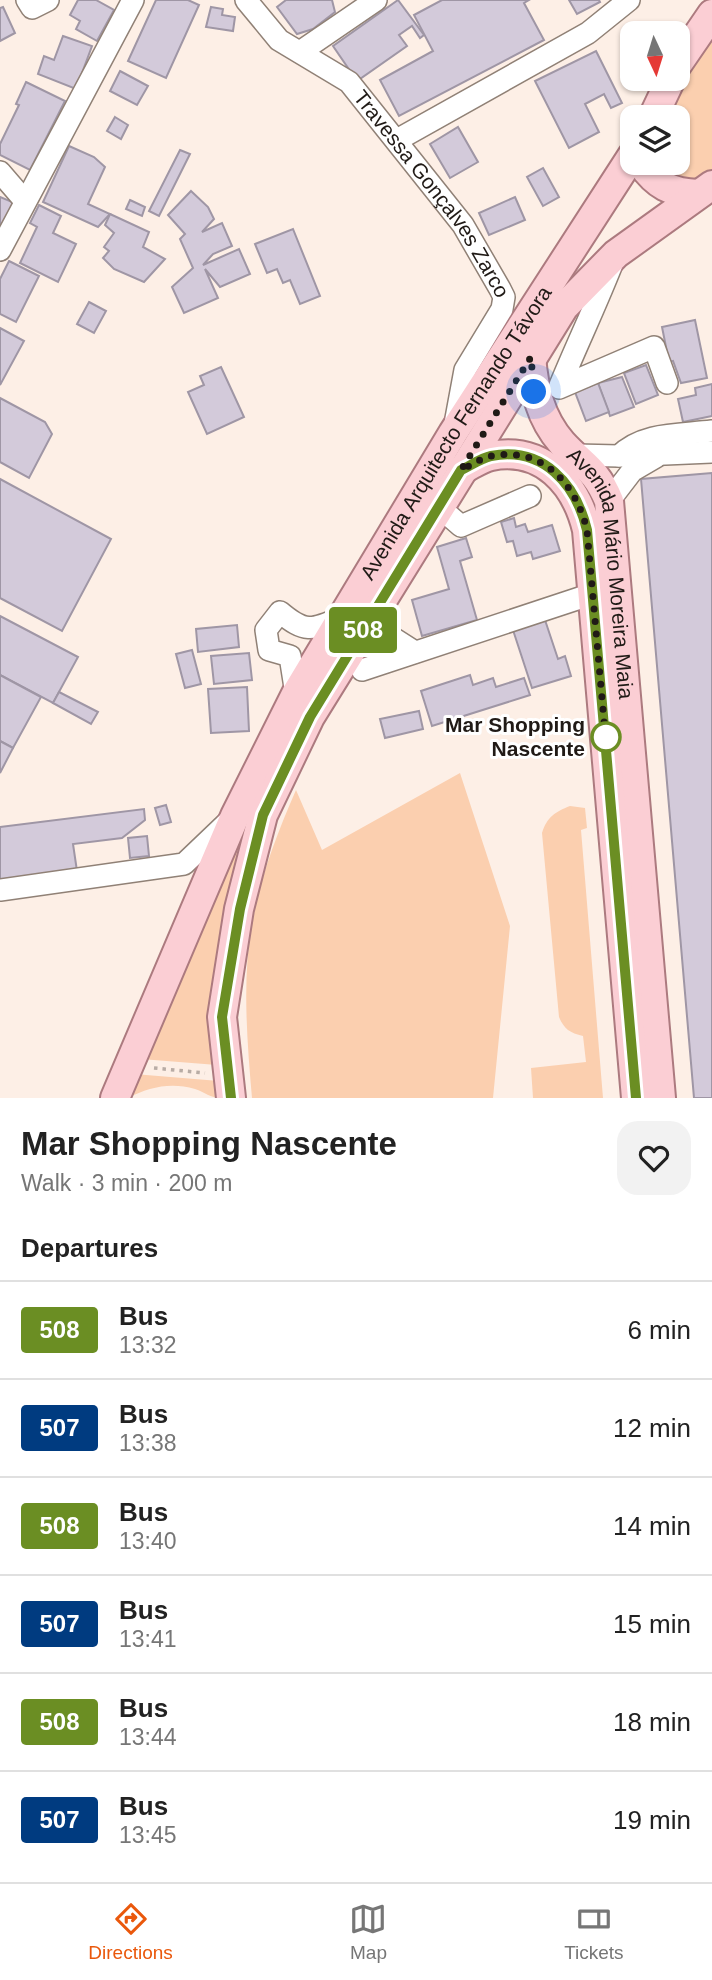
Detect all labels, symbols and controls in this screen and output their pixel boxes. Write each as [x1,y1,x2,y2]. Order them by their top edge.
north arrow [620,21,690,91]
map controls [620,21,690,175]
street label: Travessa Gonçalves Zarco [349,86,514,301]
button: layers [620,105,690,175]
street label: Avenida Arquitecto Fernando Távora [355,281,556,584]
your location [516,374,551,409]
street label: Avenida Mário Moreira Maia [563,443,638,700]
line badge: 508 [323,607,403,653]
text: 508 [343,616,383,643]
place label: Mar Shopping Nascente [445,713,585,760]
marker: Mar Shopping Nascente [591,722,621,752]
button: heart [617,1121,691,1195]
text: Mar Shopping Nascente [21,1125,397,1162]
text: Walk · 3 min · 200 m [21,1170,232,1196]
text: Departures [21,1233,158,1263]
text: Bus [119,1301,168,1331]
text: 6 min [627,1315,691,1345]
text: 508 [39,1316,80,1343]
text: 13:32 [119,1332,177,1358]
text: Bus [119,1399,168,1429]
text: 12 min [613,1413,691,1443]
text: 507 [39,1414,80,1441]
text: 13:38 [119,1430,177,1456]
text: Bus [119,1497,168,1527]
text: 14 min [613,1511,691,1541]
text: 508 [39,1512,80,1539]
text: 13:40 [119,1528,177,1554]
text: Bus [119,1595,168,1625]
text: 15 min [613,1609,691,1639]
text: 507 [39,1610,80,1637]
text: 13:41 [119,1626,177,1652]
text: Bus [119,1693,168,1723]
text: 18 min [613,1707,691,1737]
text: 508 [39,1708,80,1735]
text: 13:44 [119,1724,177,1750]
text: Bus [119,1791,168,1821]
text: 19 min [613,1805,691,1835]
text: 507 [39,1806,80,1833]
text: 13:45 [119,1822,177,1848]
tab: Directions [88,1900,173,1964]
tab: Map [349,1900,387,1964]
tab: Tickets [564,1900,624,1964]

